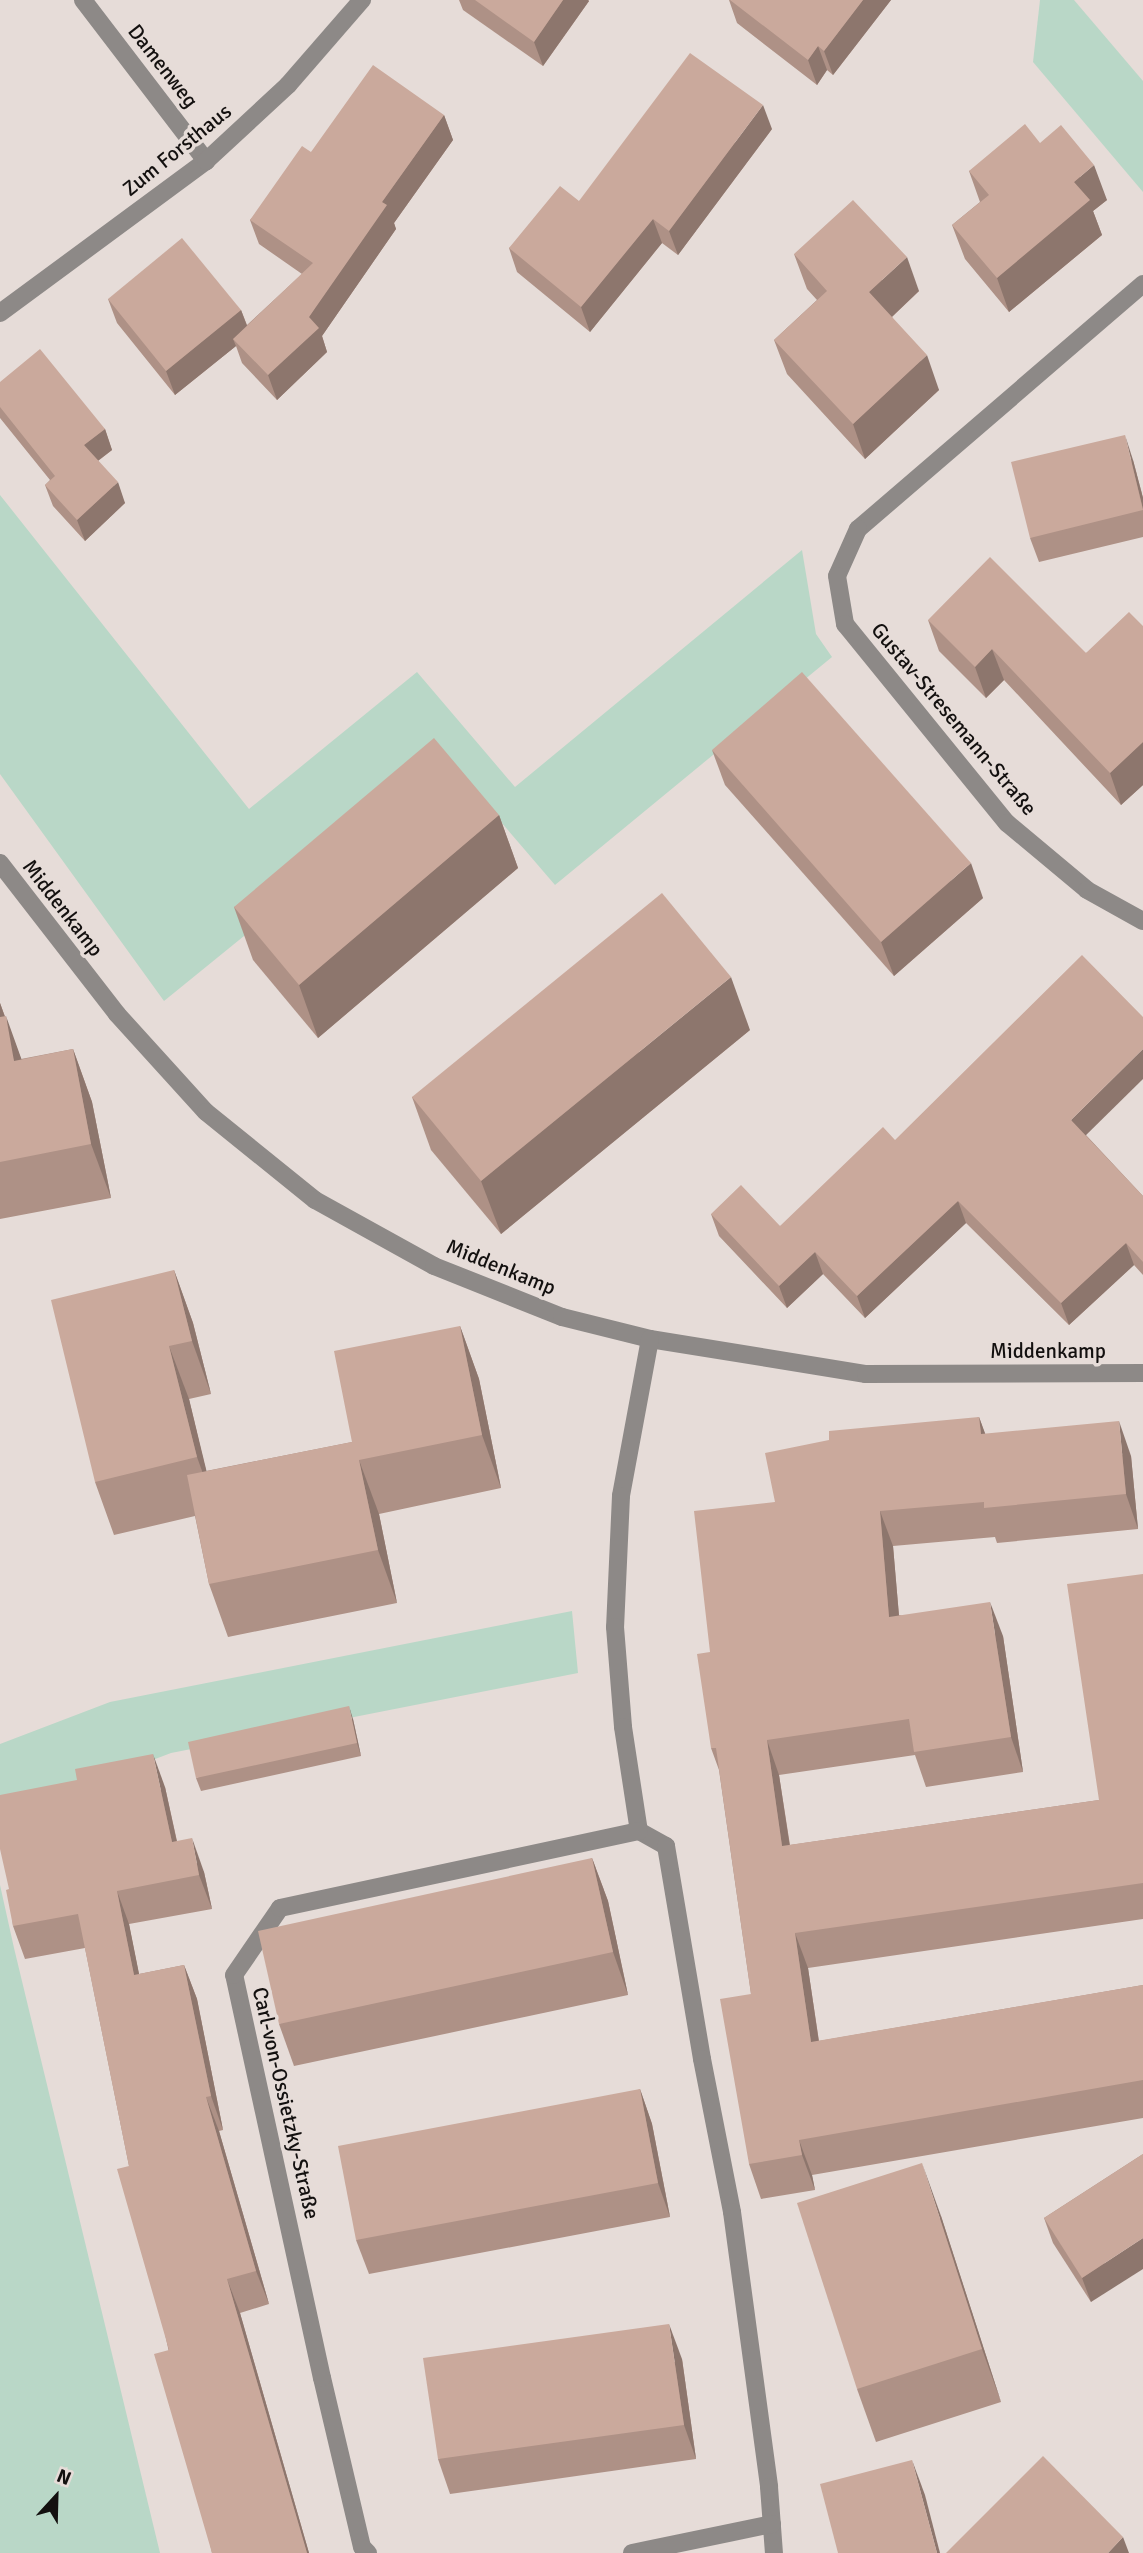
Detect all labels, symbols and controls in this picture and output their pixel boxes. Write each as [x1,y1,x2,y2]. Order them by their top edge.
street label: Damenweg [123,19,203,113]
street label: Zum Forsthaus [118,99,236,201]
street label: Gustav-Stresemann-Straße [866,617,1042,821]
street label: Middenkamp [17,855,109,961]
street label: Middenkamp [443,1234,559,1300]
street label: Middenkamp [990,1338,1106,1364]
street label: Carl-von-Ossietzky-Straße [247,1985,325,2221]
north arrow [21,2462,91,2532]
text: N [53,2464,74,2491]

